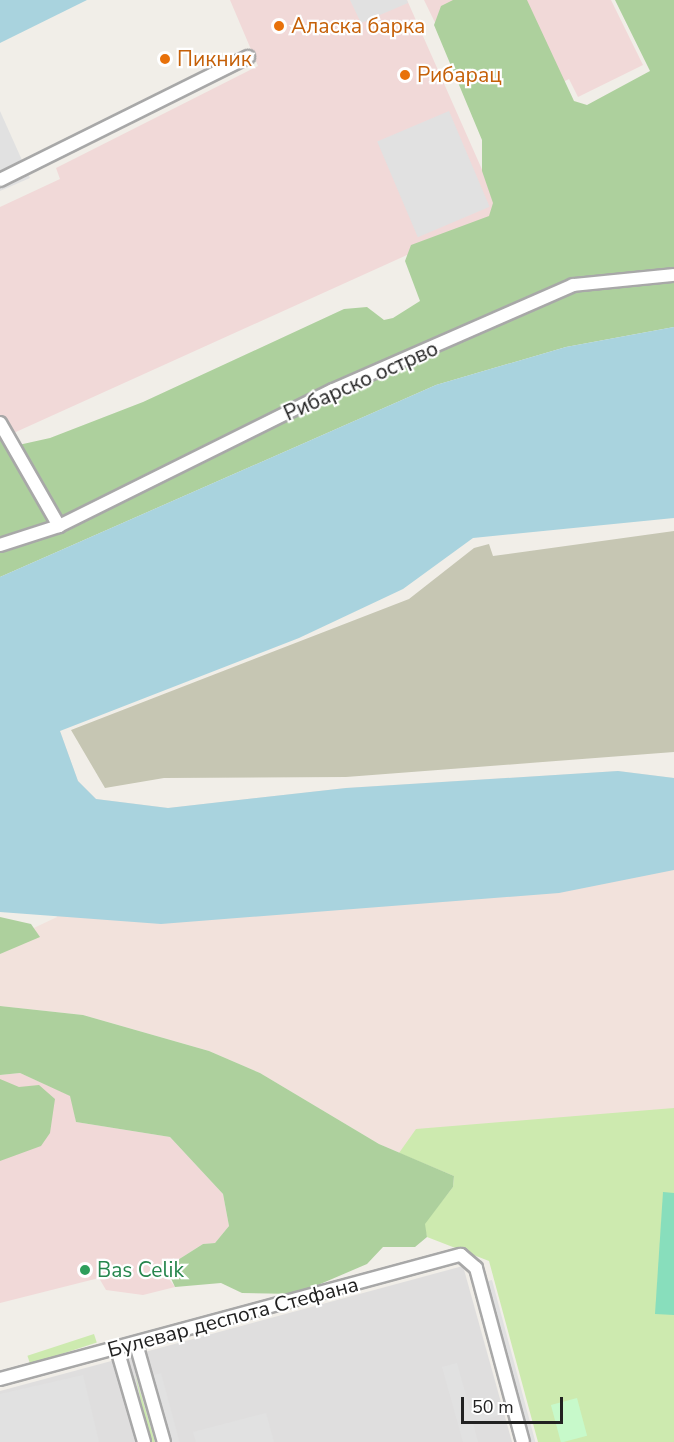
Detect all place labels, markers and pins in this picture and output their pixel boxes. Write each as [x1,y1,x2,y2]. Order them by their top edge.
place label: Аласка барка [291,13,425,39]
marker: Аласка барка [272,19,286,33]
place label: Пикник [177,46,252,72]
marker: Пикник [158,52,172,66]
place label: Рибарац [417,62,502,88]
marker: Рибарац [398,68,412,82]
place label: Bas Celik [97,1257,184,1283]
marker: Bas Celik [78,1263,92,1277]

